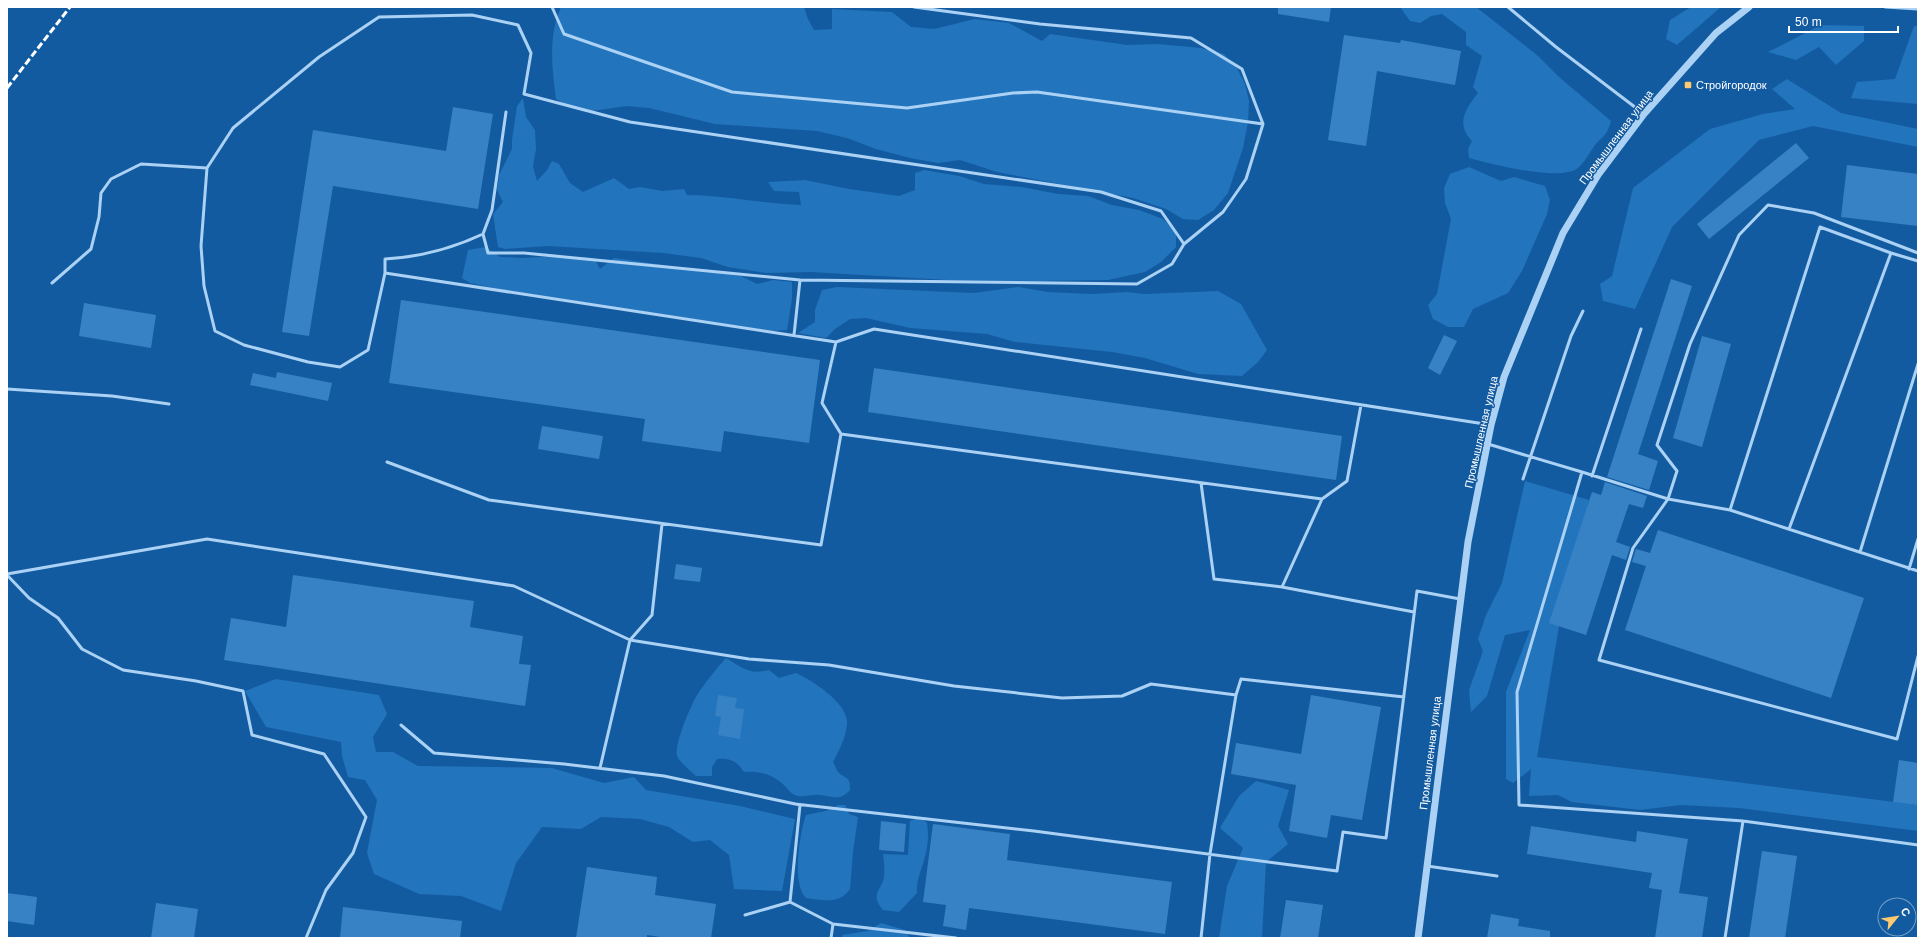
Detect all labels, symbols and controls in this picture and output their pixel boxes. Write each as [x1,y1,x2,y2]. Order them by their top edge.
scale bar [1789,8,1898,34]
text: 50 m [1795,15,1822,29]
place label: Стройгородок [1696,79,1767,91]
marker: Стройгородок [1683,80,1693,90]
street label: Промышленная улица [1577,87,1656,186]
street label: Промышленная улица [1462,374,1500,489]
street label: Промышленная улица [1417,695,1443,811]
north arrow [1877,897,1917,937]
text: С [1898,906,1913,918]

